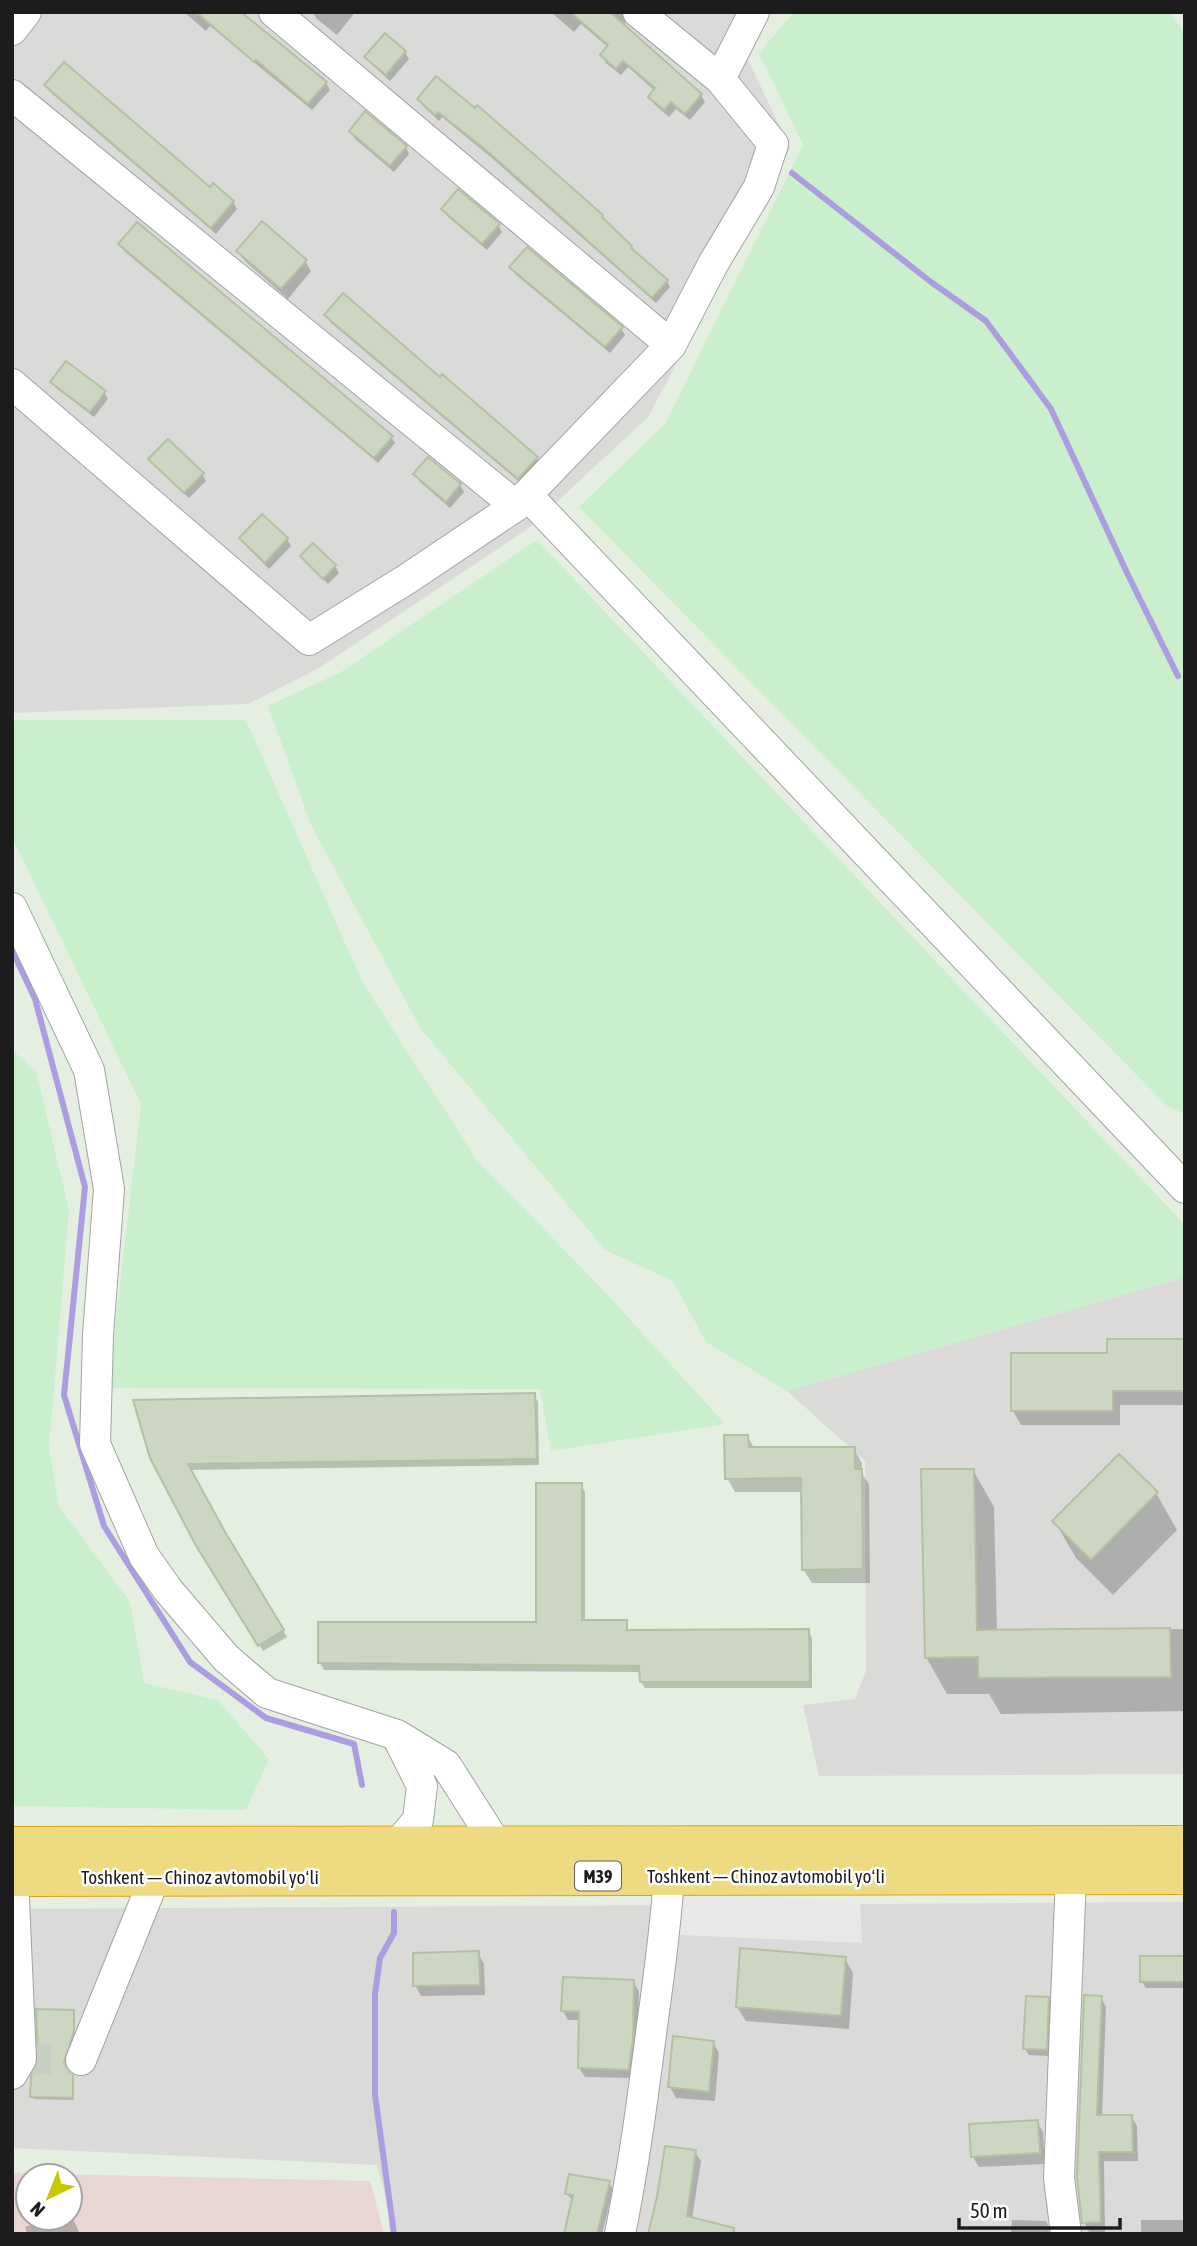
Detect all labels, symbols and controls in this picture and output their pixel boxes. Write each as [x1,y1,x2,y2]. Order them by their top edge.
road number: M39 [575,1862,621,1890]
street label: Toshkent — Chinoz avtomobil yoʻli [647,1865,885,1887]
street label: Toshkent — Chinoz avtomobil yoʻli [81,1866,319,1888]
north arrow [14,2162,84,2232]
scale bar [959,2186,1120,2230]
text: N [26,2198,49,2221]
text: 50 m [970,2198,1008,2222]

